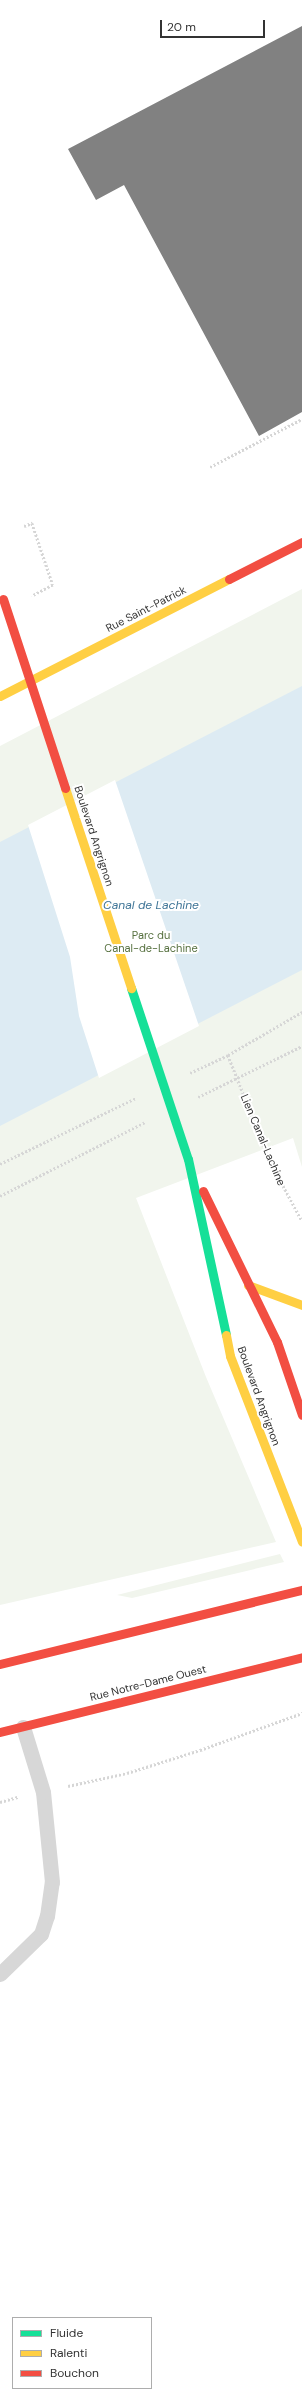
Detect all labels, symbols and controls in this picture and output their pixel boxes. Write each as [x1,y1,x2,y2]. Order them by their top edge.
scale bar [162,12,267,38]
text: 20 m [167,19,196,35]
street label: Rue Saint-Patrick [104,583,188,635]
street label: Boulevard Angrignon [72,784,116,888]
water label: Canal de Lachine [103,899,199,913]
park label: Parc du Canal-de-Lachine [104,929,198,955]
street label: Lien Canal-Lachine [238,1092,288,1188]
street label: Boulevard Angrignon [235,1344,283,1448]
street label: Rue Notre-Dame Ouest [88,1662,208,1704]
legend [12,2317,152,2389]
text: Fluide [50,2325,83,2341]
text: Ralenti [50,2345,87,2361]
text: Bouchon [50,2365,99,2381]

